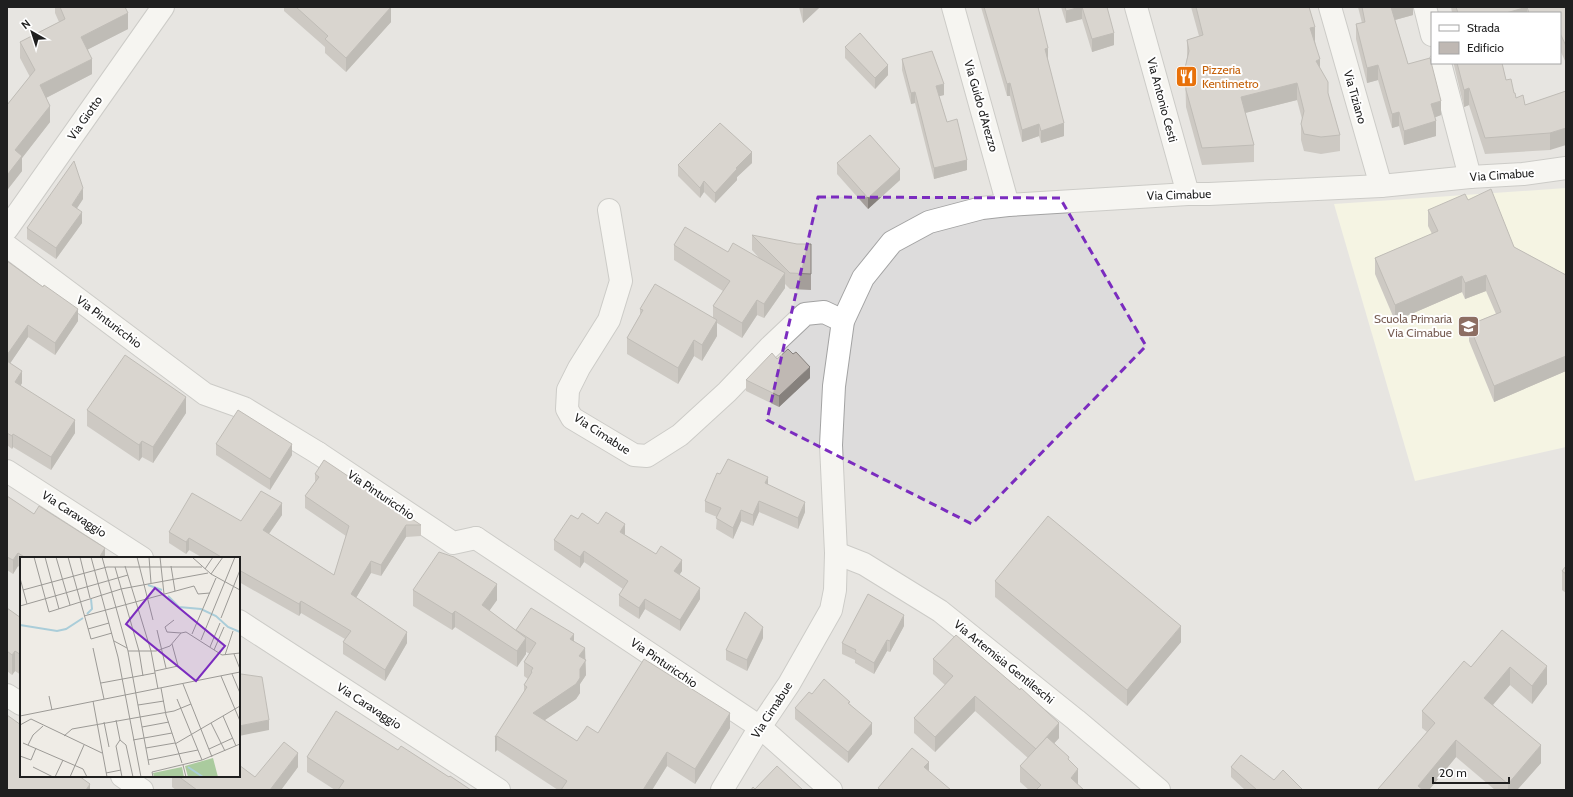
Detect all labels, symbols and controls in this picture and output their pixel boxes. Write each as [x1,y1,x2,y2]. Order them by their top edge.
north arrow [12,12,52,52]
legend [1431,12,1561,64]
text: N [18,16,33,32]
text: Strada [1467,20,1500,35]
text: Edificio [1467,40,1504,55]
street label: Via Antonio Cesti [1144,56,1181,144]
street label: Via Guido d'Arezzo [961,58,1002,154]
place label: Pizzeria Kentimetro [1202,62,1259,91]
restaurant icon: Pizzeria Kentimetro [1174,64,1200,90]
street label: Via Tiziano [1341,68,1370,126]
street label: Via Giotto [64,92,105,143]
street label: Via Cimabue [1469,165,1535,184]
street label: Via Cimabue [1146,186,1211,203]
street label: Via Pinturicchio [74,292,145,351]
place label: Scuola Primaria Via Cimabue [1374,311,1452,340]
school or university icon: Scuola Primaria Via Cimabue [1455,313,1481,339]
street label: Via Cimabue [571,410,633,457]
street label: Via Pinturicchio [345,467,418,523]
street label: Via Caravaggio [39,487,110,540]
inset map [20,557,240,777]
street label: Via Artemisia Gentileschi [951,616,1058,707]
street label: Via Pinturicchio [628,635,701,691]
street label: Via Caravaggio [334,679,405,732]
street label: Via Cimabue [748,679,795,741]
scale bar [1433,759,1509,785]
text: 20 m [1439,765,1467,780]

